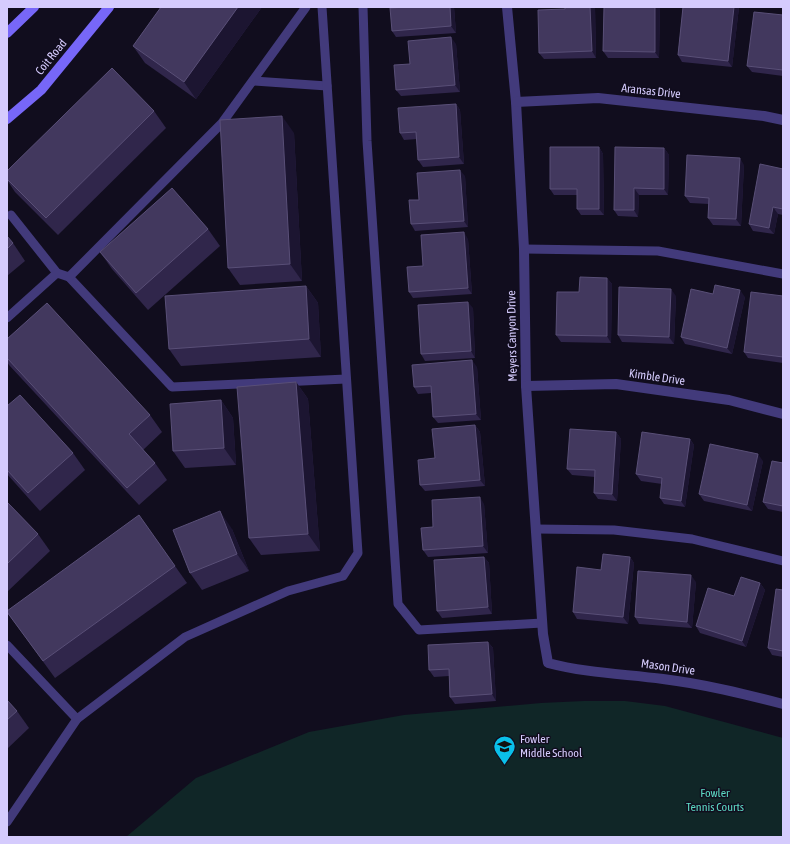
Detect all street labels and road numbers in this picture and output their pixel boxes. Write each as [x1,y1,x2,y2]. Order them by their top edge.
street label: Coit Road [32,36,70,78]
street label: Aransas Drive [621,81,681,101]
street label: Meyers Canyon Drive [504,290,520,382]
street label: Kimble Drive [628,366,686,388]
street label: Mason Drive [640,656,696,678]

